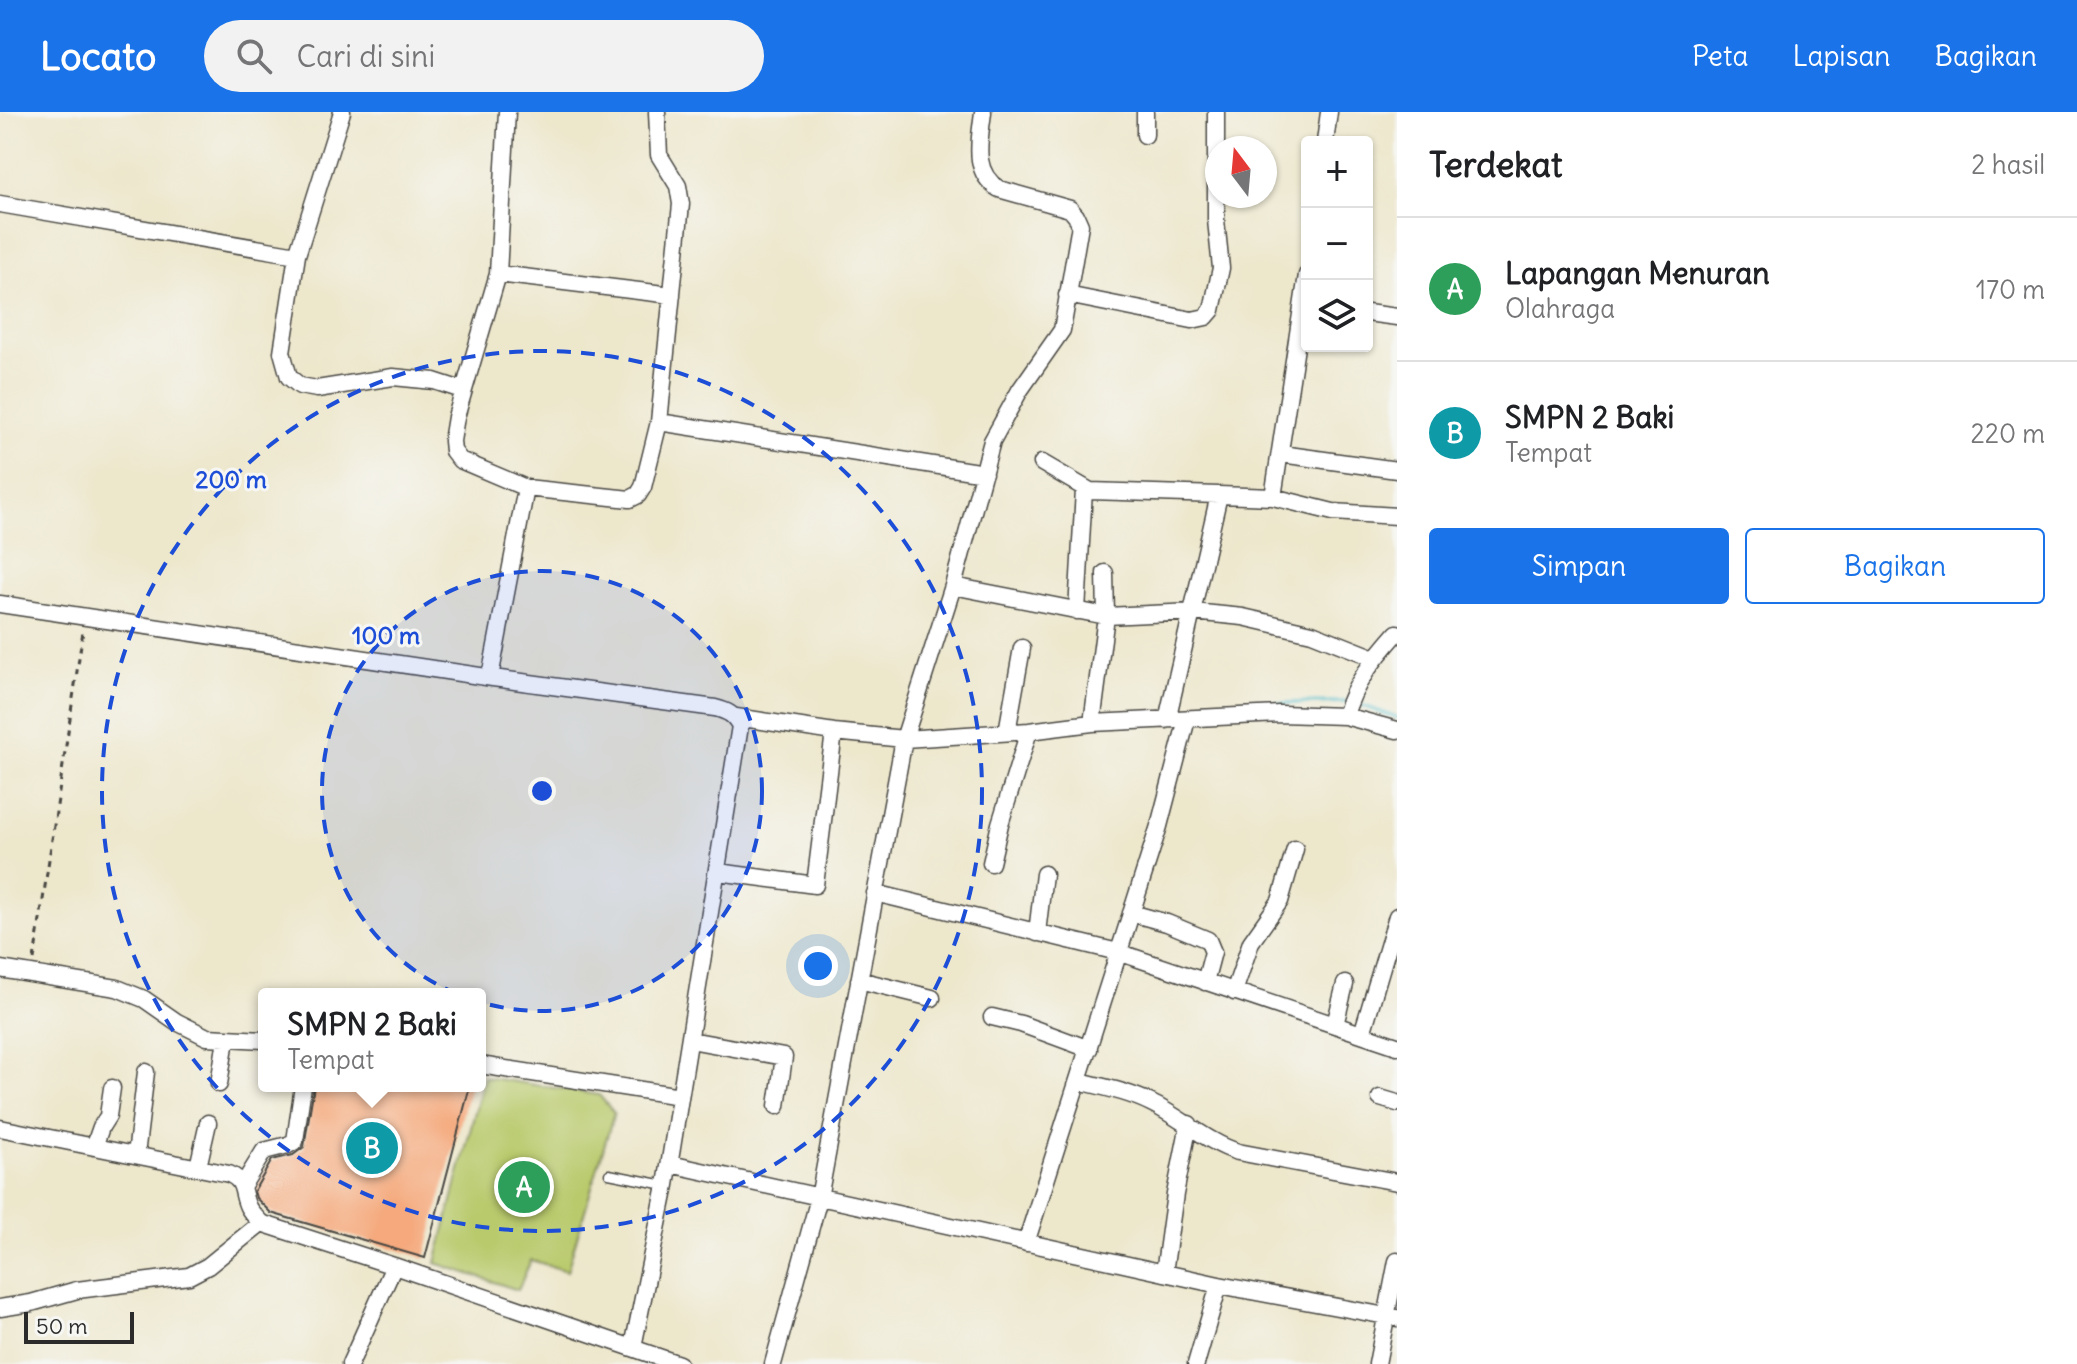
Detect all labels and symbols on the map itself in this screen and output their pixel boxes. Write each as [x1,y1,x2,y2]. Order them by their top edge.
north arrow [1205,136,1277,208]
text: 200 m [195,464,267,494]
text: 100 m [352,620,420,650]
centre of rings [528,777,556,805]
your location [798,946,838,986]
pin: B [346,1118,398,1178]
pin: A [498,1157,550,1217]
scale bar [24,1308,134,1344]

